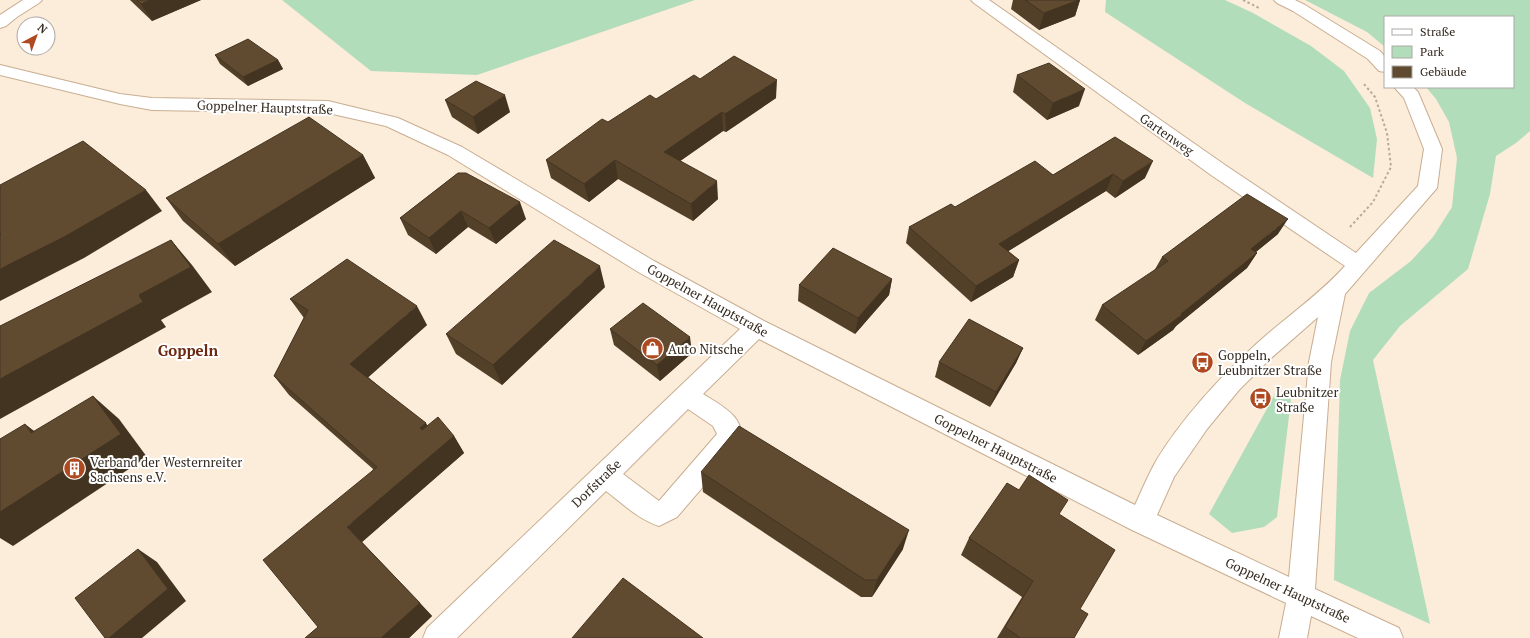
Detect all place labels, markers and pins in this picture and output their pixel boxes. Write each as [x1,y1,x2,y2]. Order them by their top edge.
shop icon: Auto Nitsche [640,336,666,362]
place label: Auto Nitsche [668,340,744,358]
place label: Goppeln, Leubnitzer Straße [1218,346,1322,379]
bus stop icon: Goppeln, Leubnitzer Straße [1189,349,1215,375]
place label: Leubnitzer Straße [1276,383,1338,416]
bus stop icon: Leubnitzer Straße [1248,386,1274,412]
place label: Verband der Westernreiter Sachsens e.V. [90,453,242,486]
building icon: Verband der Westernreiter Sachsens e.V. [61,456,87,482]

